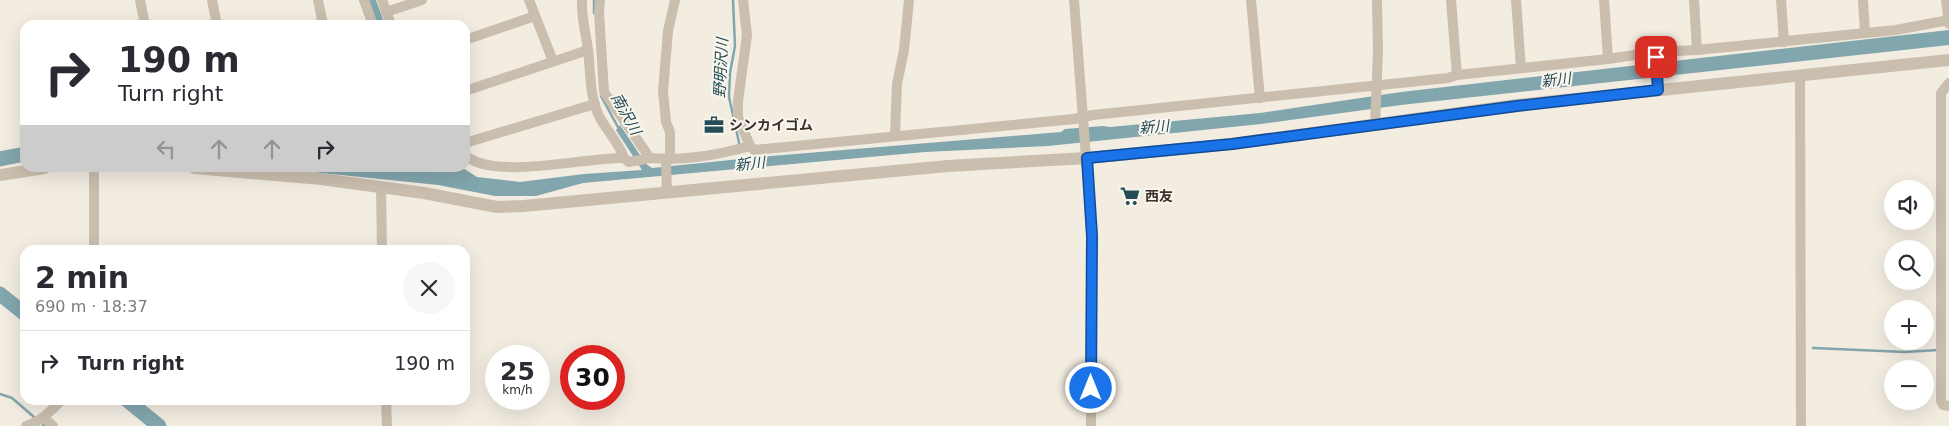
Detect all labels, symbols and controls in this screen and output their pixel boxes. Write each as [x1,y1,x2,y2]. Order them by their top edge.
water label: 野明沢川 [710,36,732,98]
pin [1635,36,1677,78]
icon: right [35,40,100,105]
text: 190 m [118,40,240,80]
icon: arrive [1642,43,1670,71]
water label: 新川 [1540,69,1574,91]
text: Turn right [118,81,223,106]
water label: 南沢川 [607,90,646,140]
office icon: シンカイゴム [703,114,725,136]
place label: シンカイゴム [729,117,813,133]
water label: 新川 [1138,117,1172,137]
icon: left [152,135,180,163]
icon: ahead [205,135,233,163]
icon: ahead [258,135,286,163]
icon: right [311,135,339,163]
water label: 新川 [734,153,768,175]
map controls [1884,180,1934,410]
button: sound [1884,180,1934,230]
supermarket icon: 西友 [1119,185,1141,207]
place label: 西友 [1145,188,1173,204]
button: search [1884,240,1934,290]
text: 2 min [35,260,129,295]
button: close [403,262,455,314]
text: 690 m · 18:37 [35,297,148,316]
button: + [1884,300,1934,350]
speed limit sign: 30 [560,345,625,410]
icon: right [35,349,63,377]
text: Turn right [78,352,184,374]
text: 190 m [394,352,455,374]
text: 25 [500,357,535,386]
button: − [1884,360,1934,410]
position arrow [1064,361,1116,413]
text: km/h [502,383,533,397]

